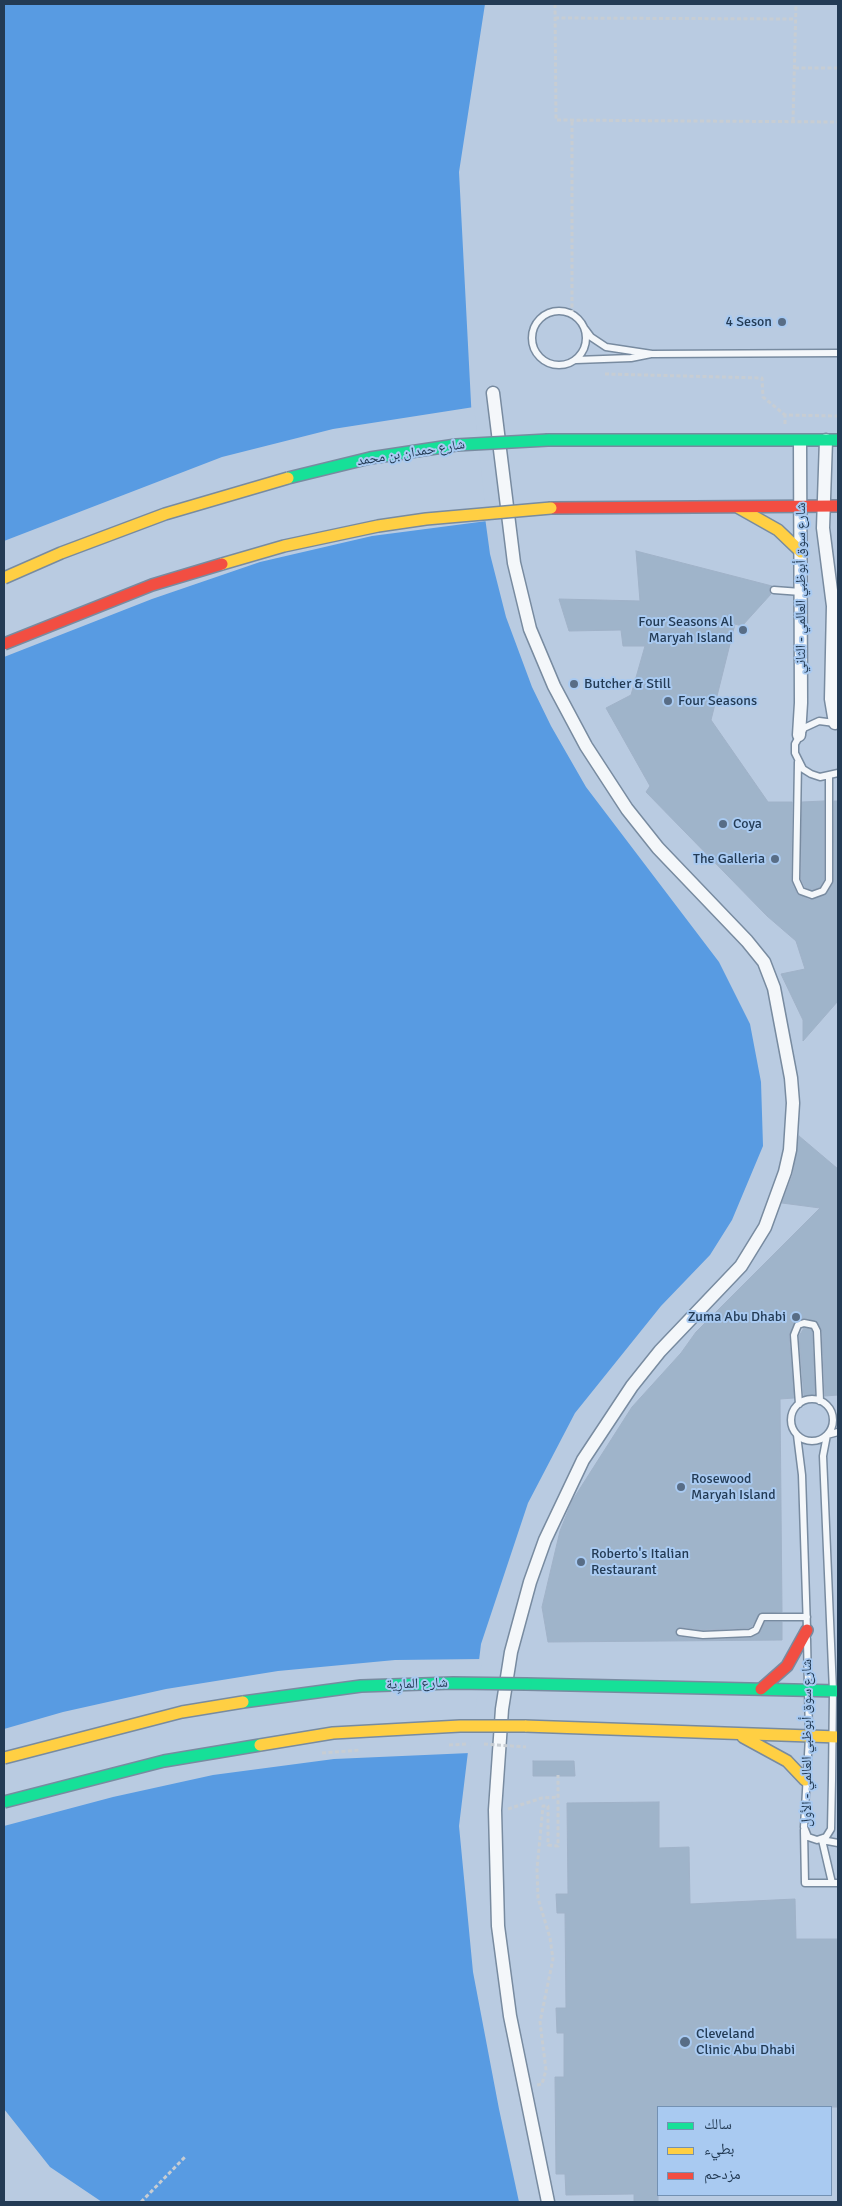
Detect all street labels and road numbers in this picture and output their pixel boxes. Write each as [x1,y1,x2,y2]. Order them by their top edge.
street label: شارع حمدان بن محمد [356,436,466,470]
street label: شارع سوق أبوظبي العالمي - الثاني [793,503,809,673]
street label: شارع سوق أبوظبي العالمي - الأول [799,1659,815,1827]
street label: شارع المارِية [386,1675,448,1693]

